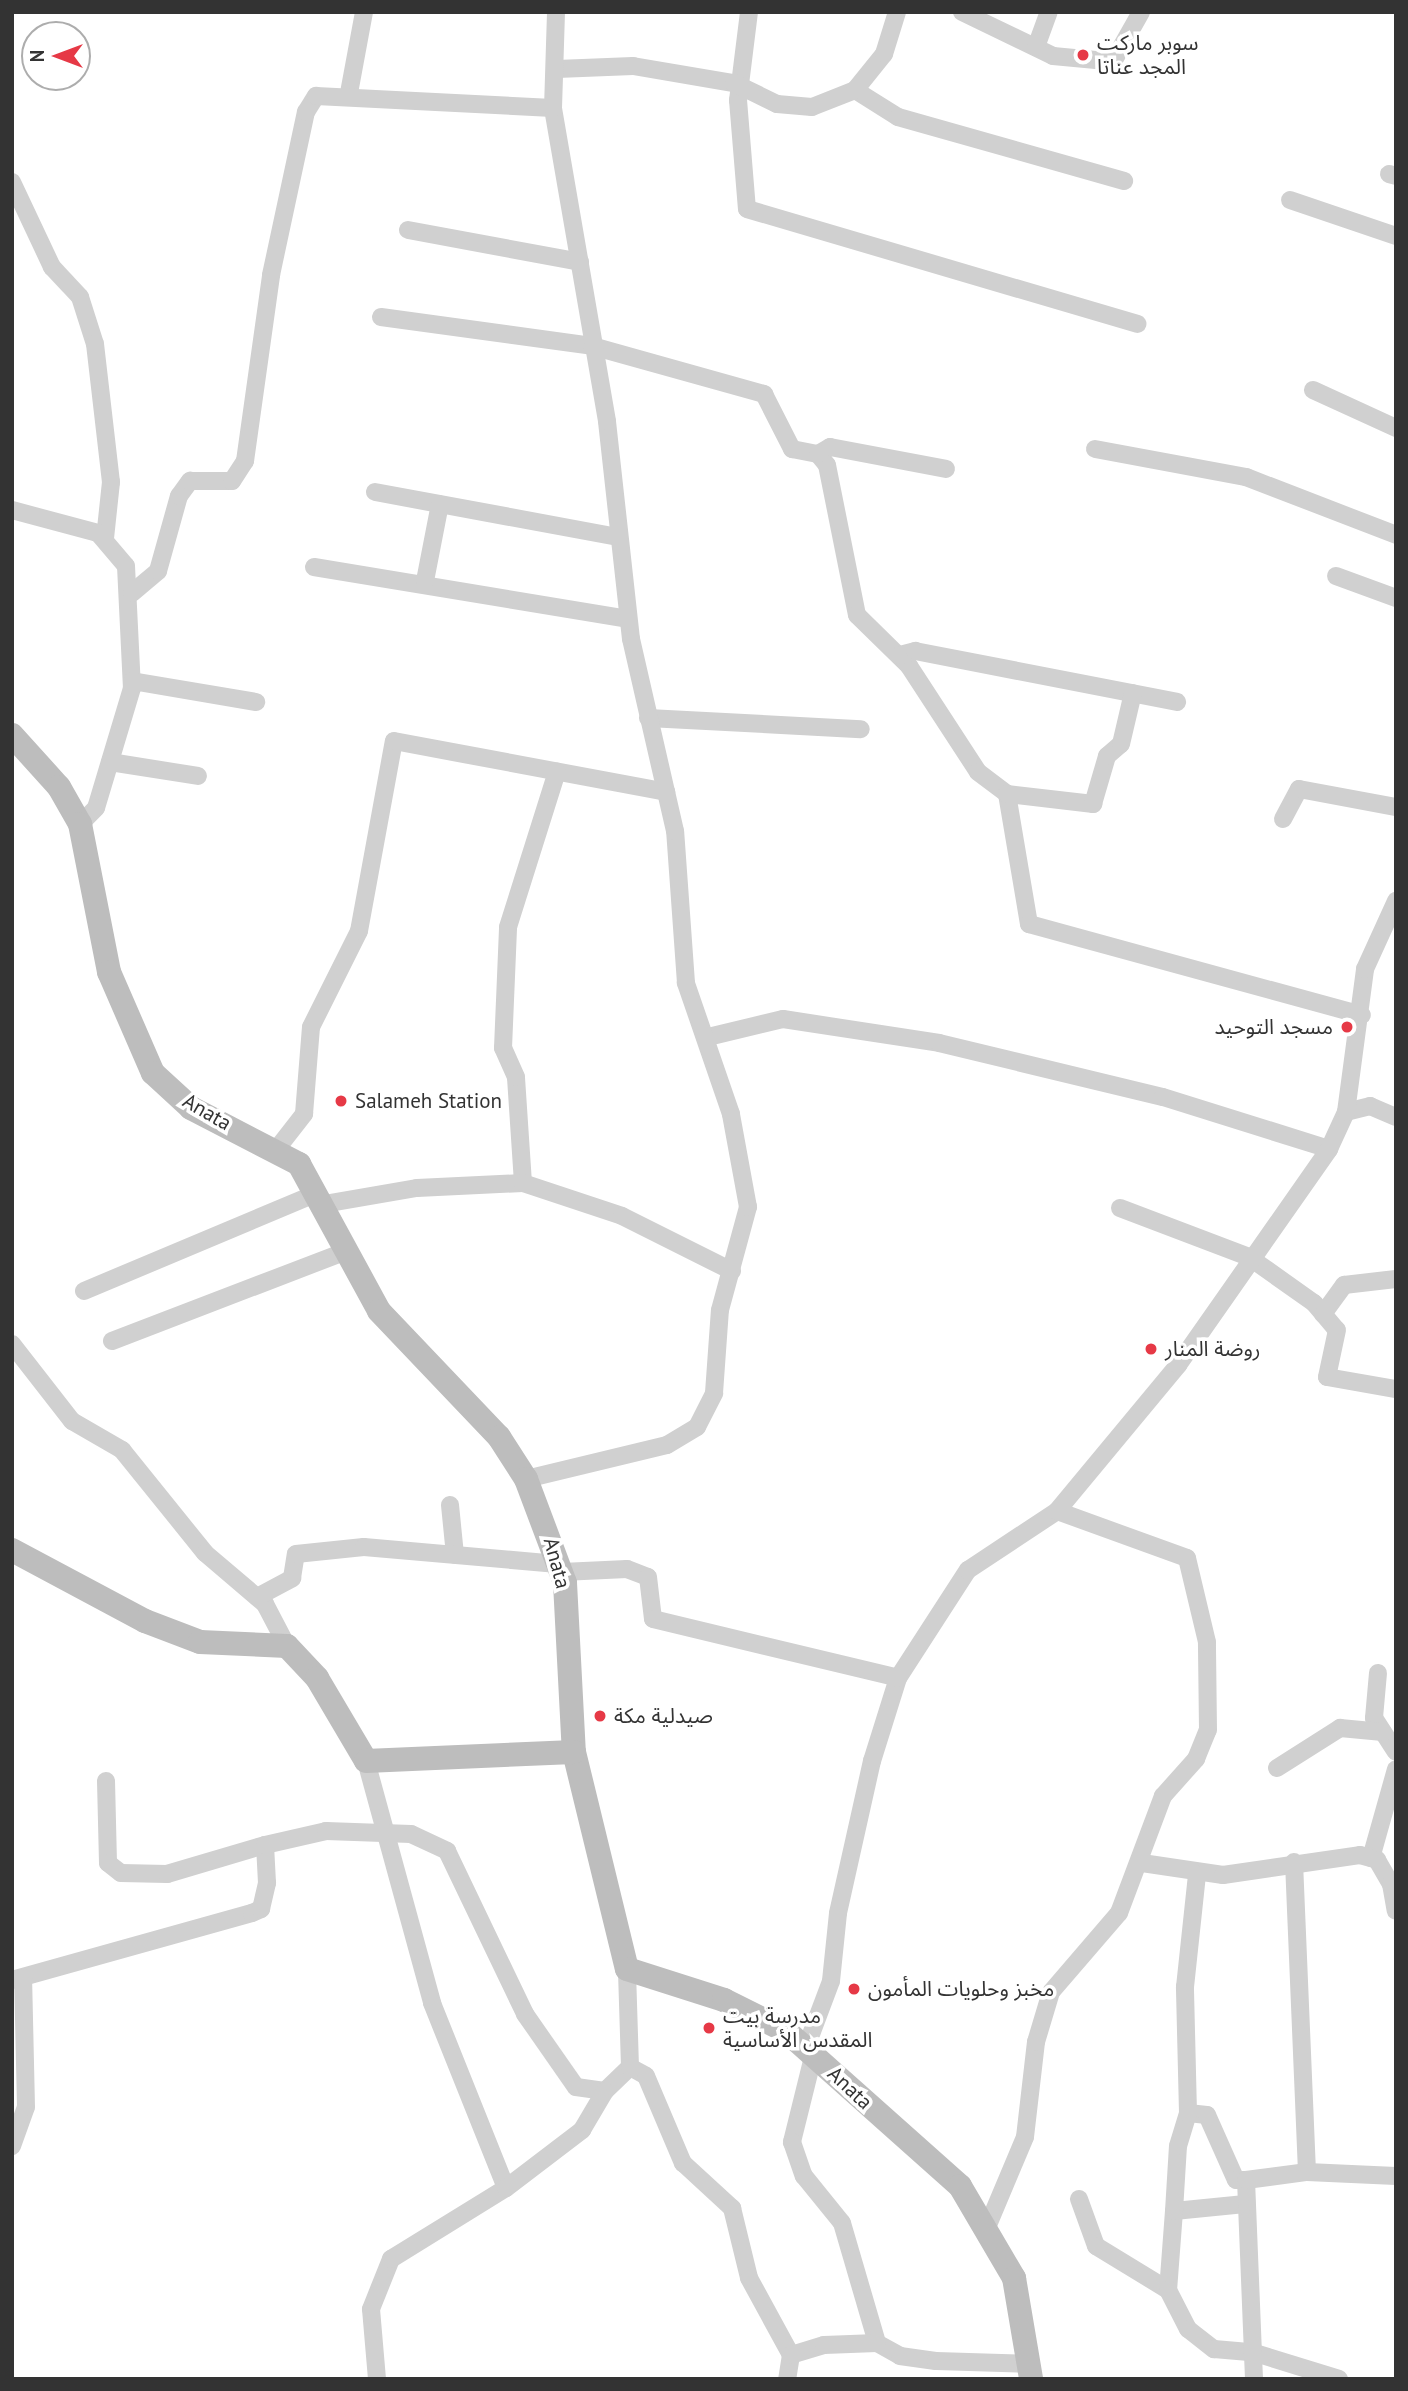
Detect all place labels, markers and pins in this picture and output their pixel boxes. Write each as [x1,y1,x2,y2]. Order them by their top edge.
place label: سوبر ماركت المجد عناتا [1097,30,1199,80]
marker: سوبر ماركت المجد عناتا [1075,47,1091,63]
place label: مسجد التوحيد [1214,1014,1333,1040]
marker: مسجد التوحيد [1339,1019,1355,1035]
place label: Salameh Station [355,1088,502,1114]
marker: Salameh Station [333,1093,349,1109]
place label: روضة المنار [1165,1336,1260,1362]
marker: روضة المنار [1143,1341,1159,1357]
place label: صيدلية مكة [614,1703,713,1729]
marker: صيدلية مكة [592,1708,608,1724]
place label: مخبز وحلويات المأمون [868,1976,1054,2002]
marker: مخبز وحلويات المأمون [846,1981,862,1997]
place label: مدرسة بيت المقدس الأساسية [723,2003,872,2053]
marker: مدرسة بيت المقدس الأساسية [701,2020,717,2036]

